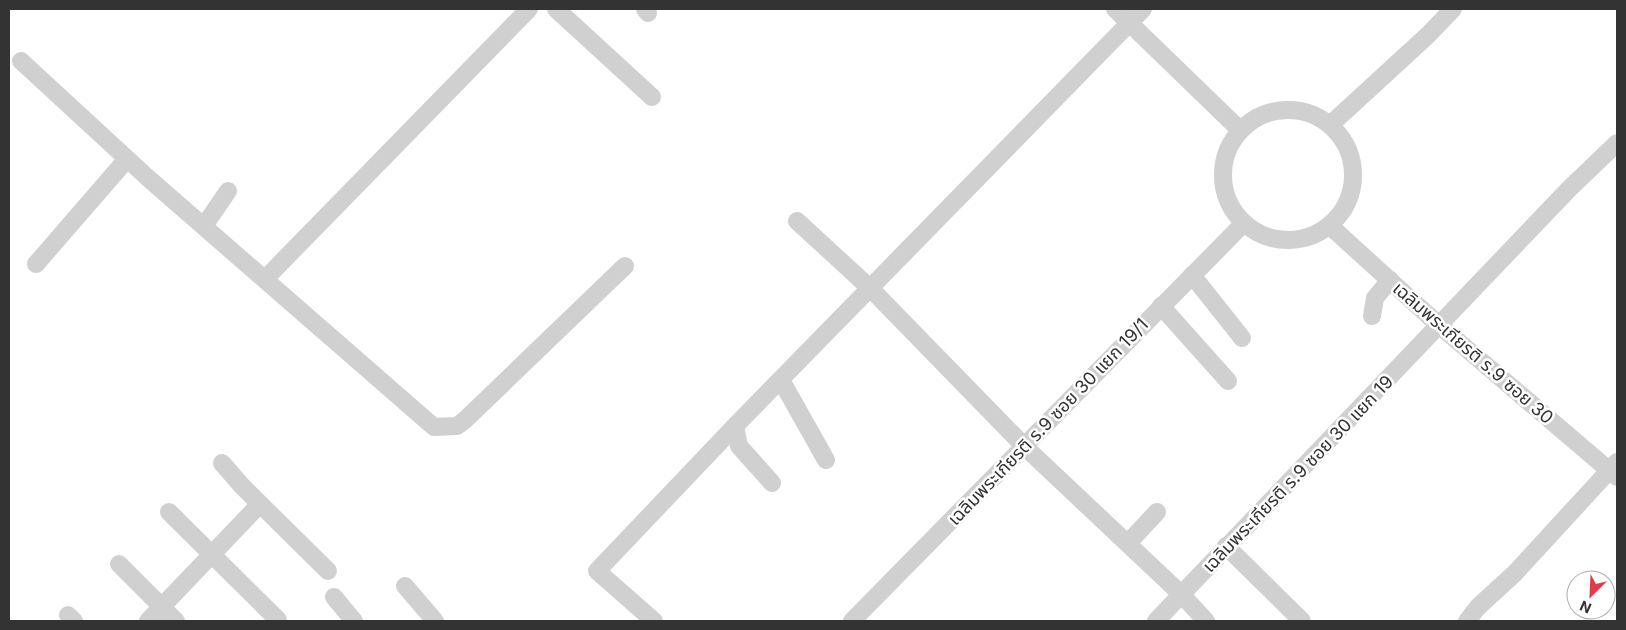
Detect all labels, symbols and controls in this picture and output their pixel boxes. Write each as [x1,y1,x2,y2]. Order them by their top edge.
street label: เฉลิมพระเกียรติ ร.9 ซอย 30 [1389,277,1558,428]
street label: เฉลิมพระเกียรติ ร.9 ซอย 30 แยก 19/1 [943,314,1152,529]
street label: เฉลิมพระเกียรติ ร.9 ซอย 30 แยก 19 [1198,371,1397,576]
north arrow [1566,570,1616,620]
text: N [1577,597,1594,617]

